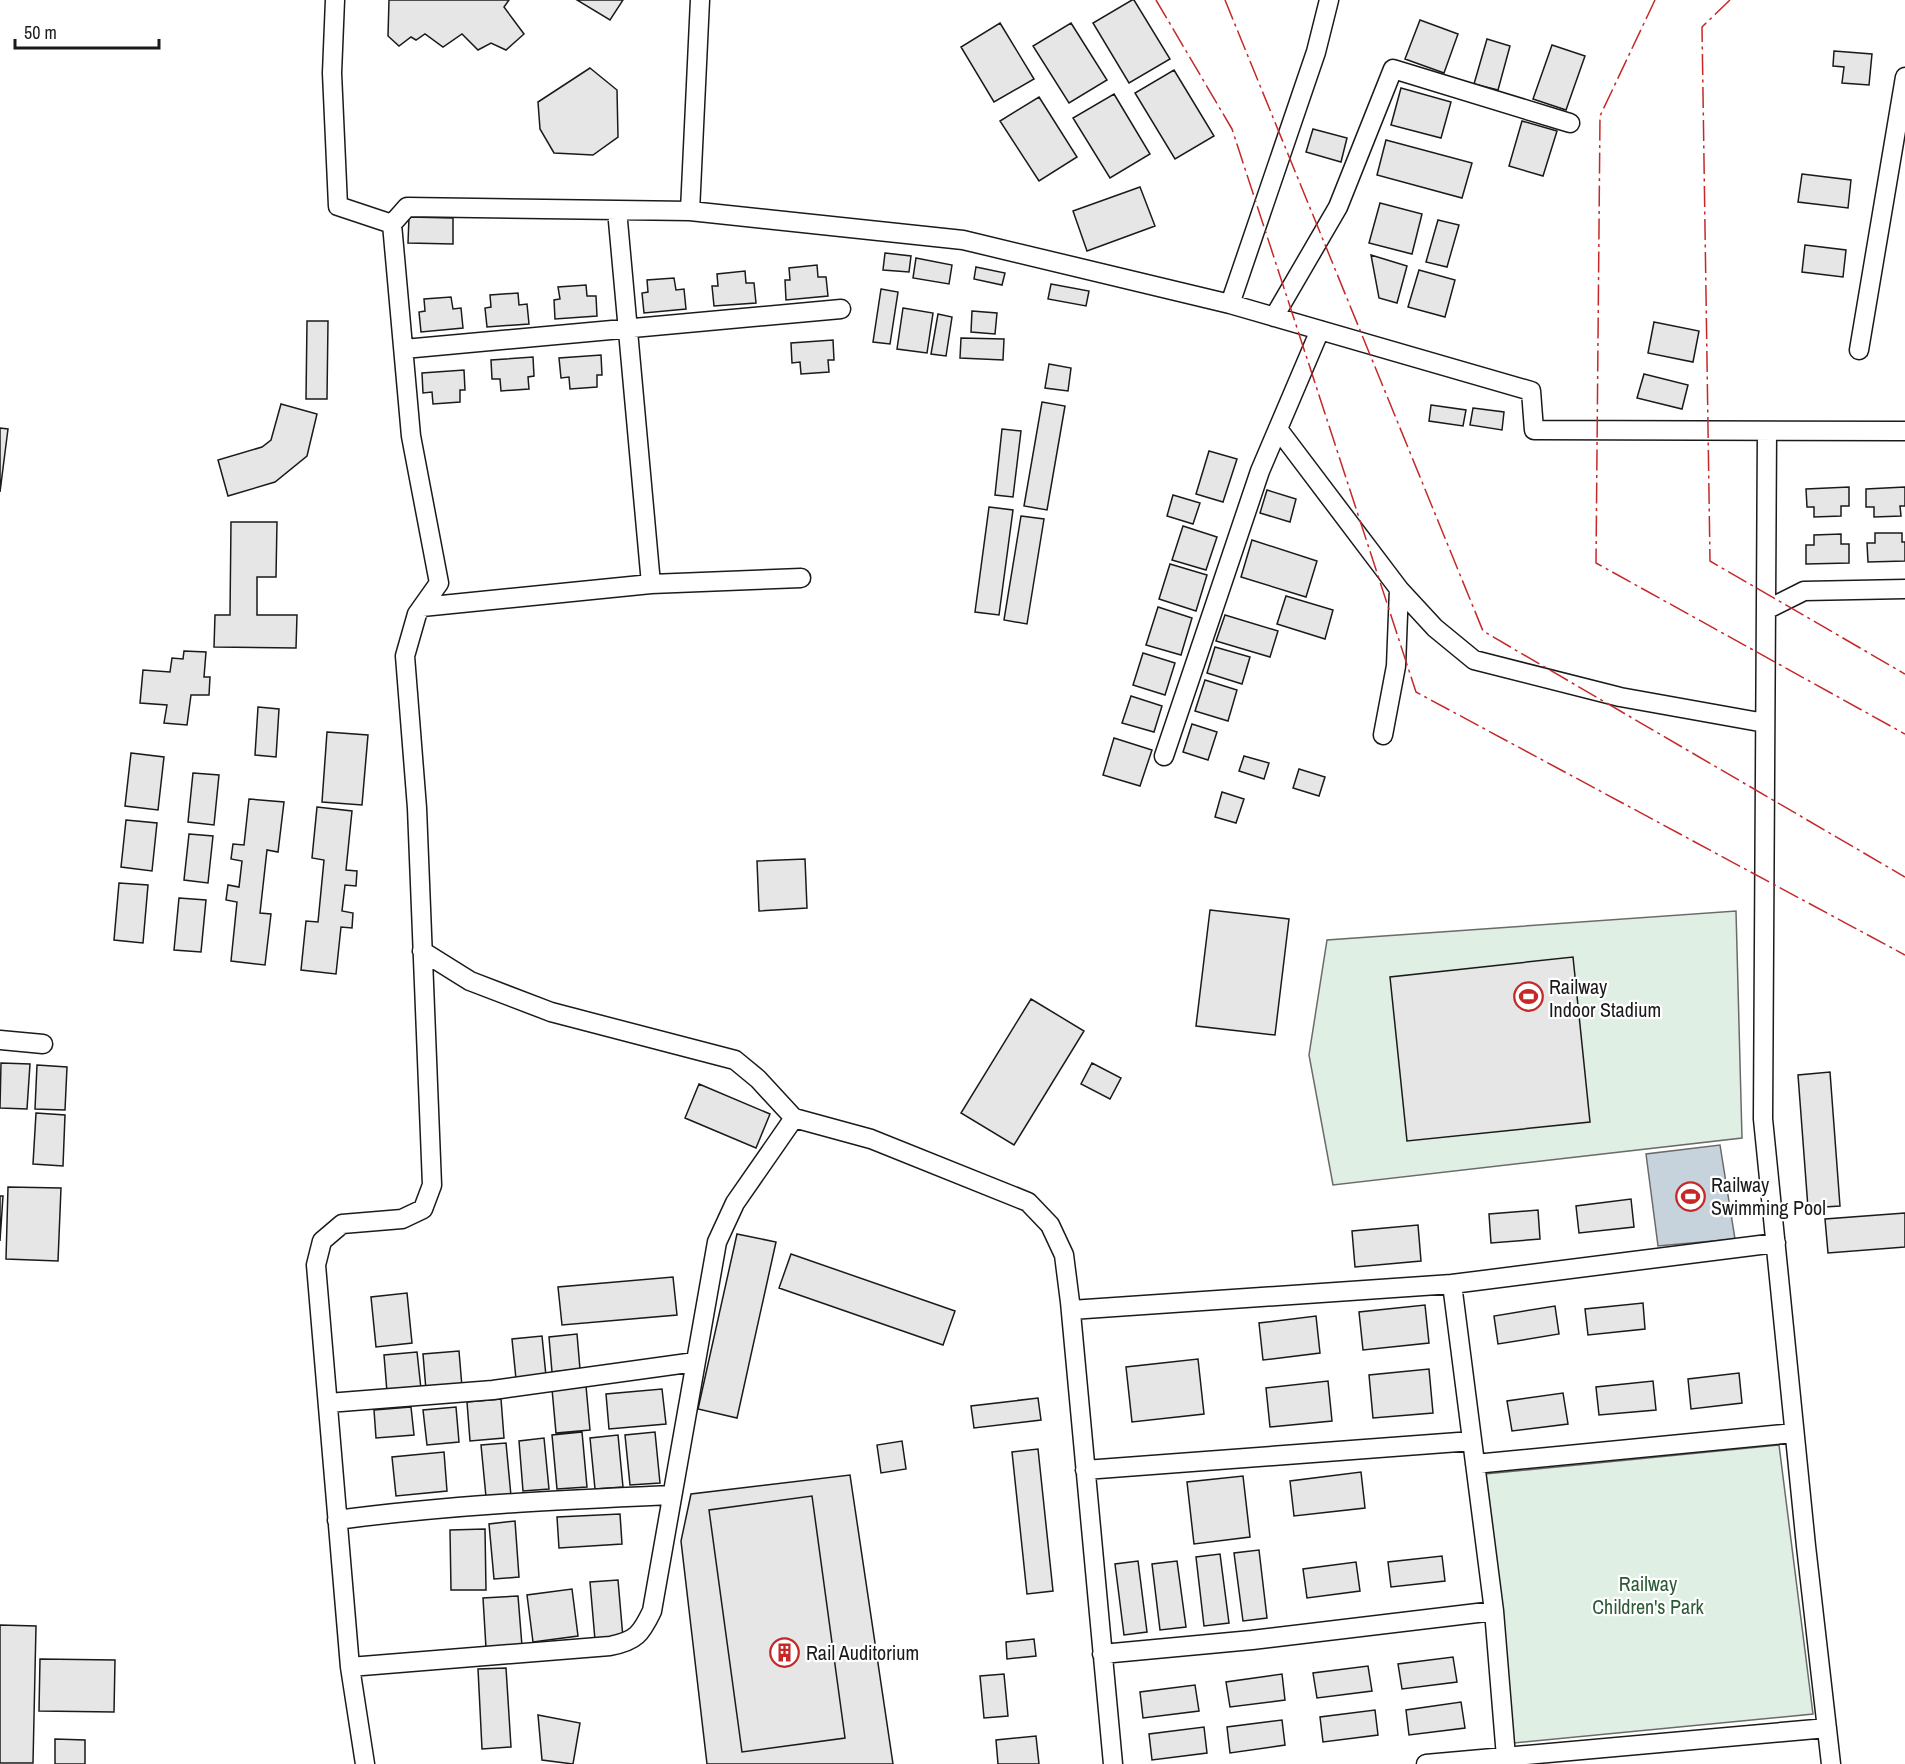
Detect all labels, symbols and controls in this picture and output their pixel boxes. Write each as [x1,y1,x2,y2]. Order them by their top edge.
scale bar [15,12,159,50]
text: 50 m [24,20,57,45]
place label: Railway Indoor Stadium [1549,973,1661,1023]
sports icon: Railway Indoor Stadium [1512,981,1544,1013]
place label: Railway Swimming Pool [1711,1171,1826,1221]
sports icon: Railway Swimming Pool [1674,1180,1706,1212]
park label: Railway Children's Park [1592,1570,1705,1620]
building icon: Rail Auditorium [769,1636,801,1668]
place label: Rail Auditorium [806,1639,919,1666]

